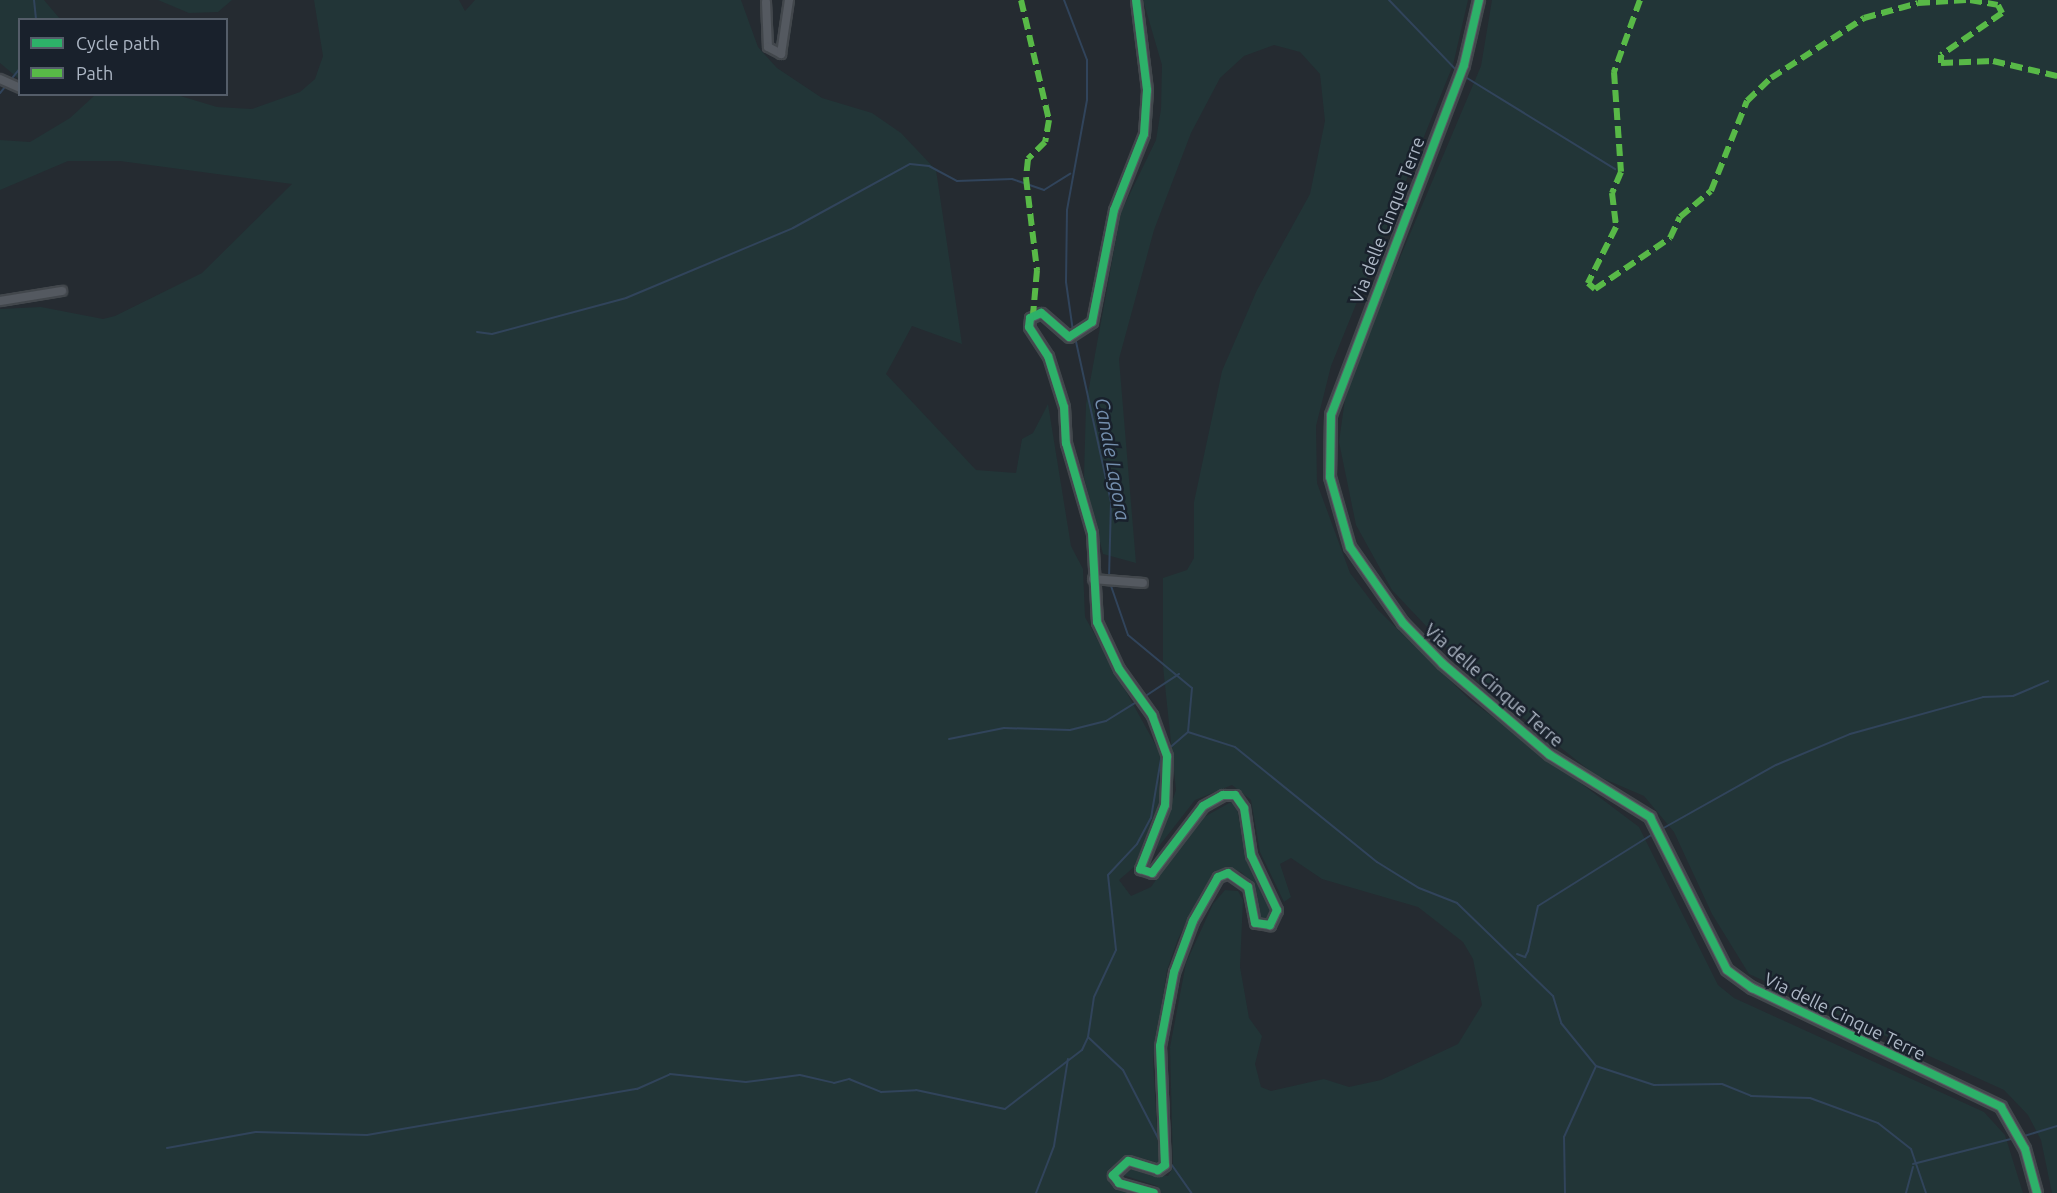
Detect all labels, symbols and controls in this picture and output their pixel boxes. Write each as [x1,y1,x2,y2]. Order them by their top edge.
legend [18,18,228,96]
text: Cycle path [76,33,160,53]
text: Path [76,63,113,83]
street label: Via delle Cinque Terre [1345,134,1429,306]
water label: Canale Lagora [1090,396,1136,522]
street label: Via delle Cinque Terre [1420,619,1568,751]
street label: Via delle Cinque Terre [1761,968,1929,1064]

